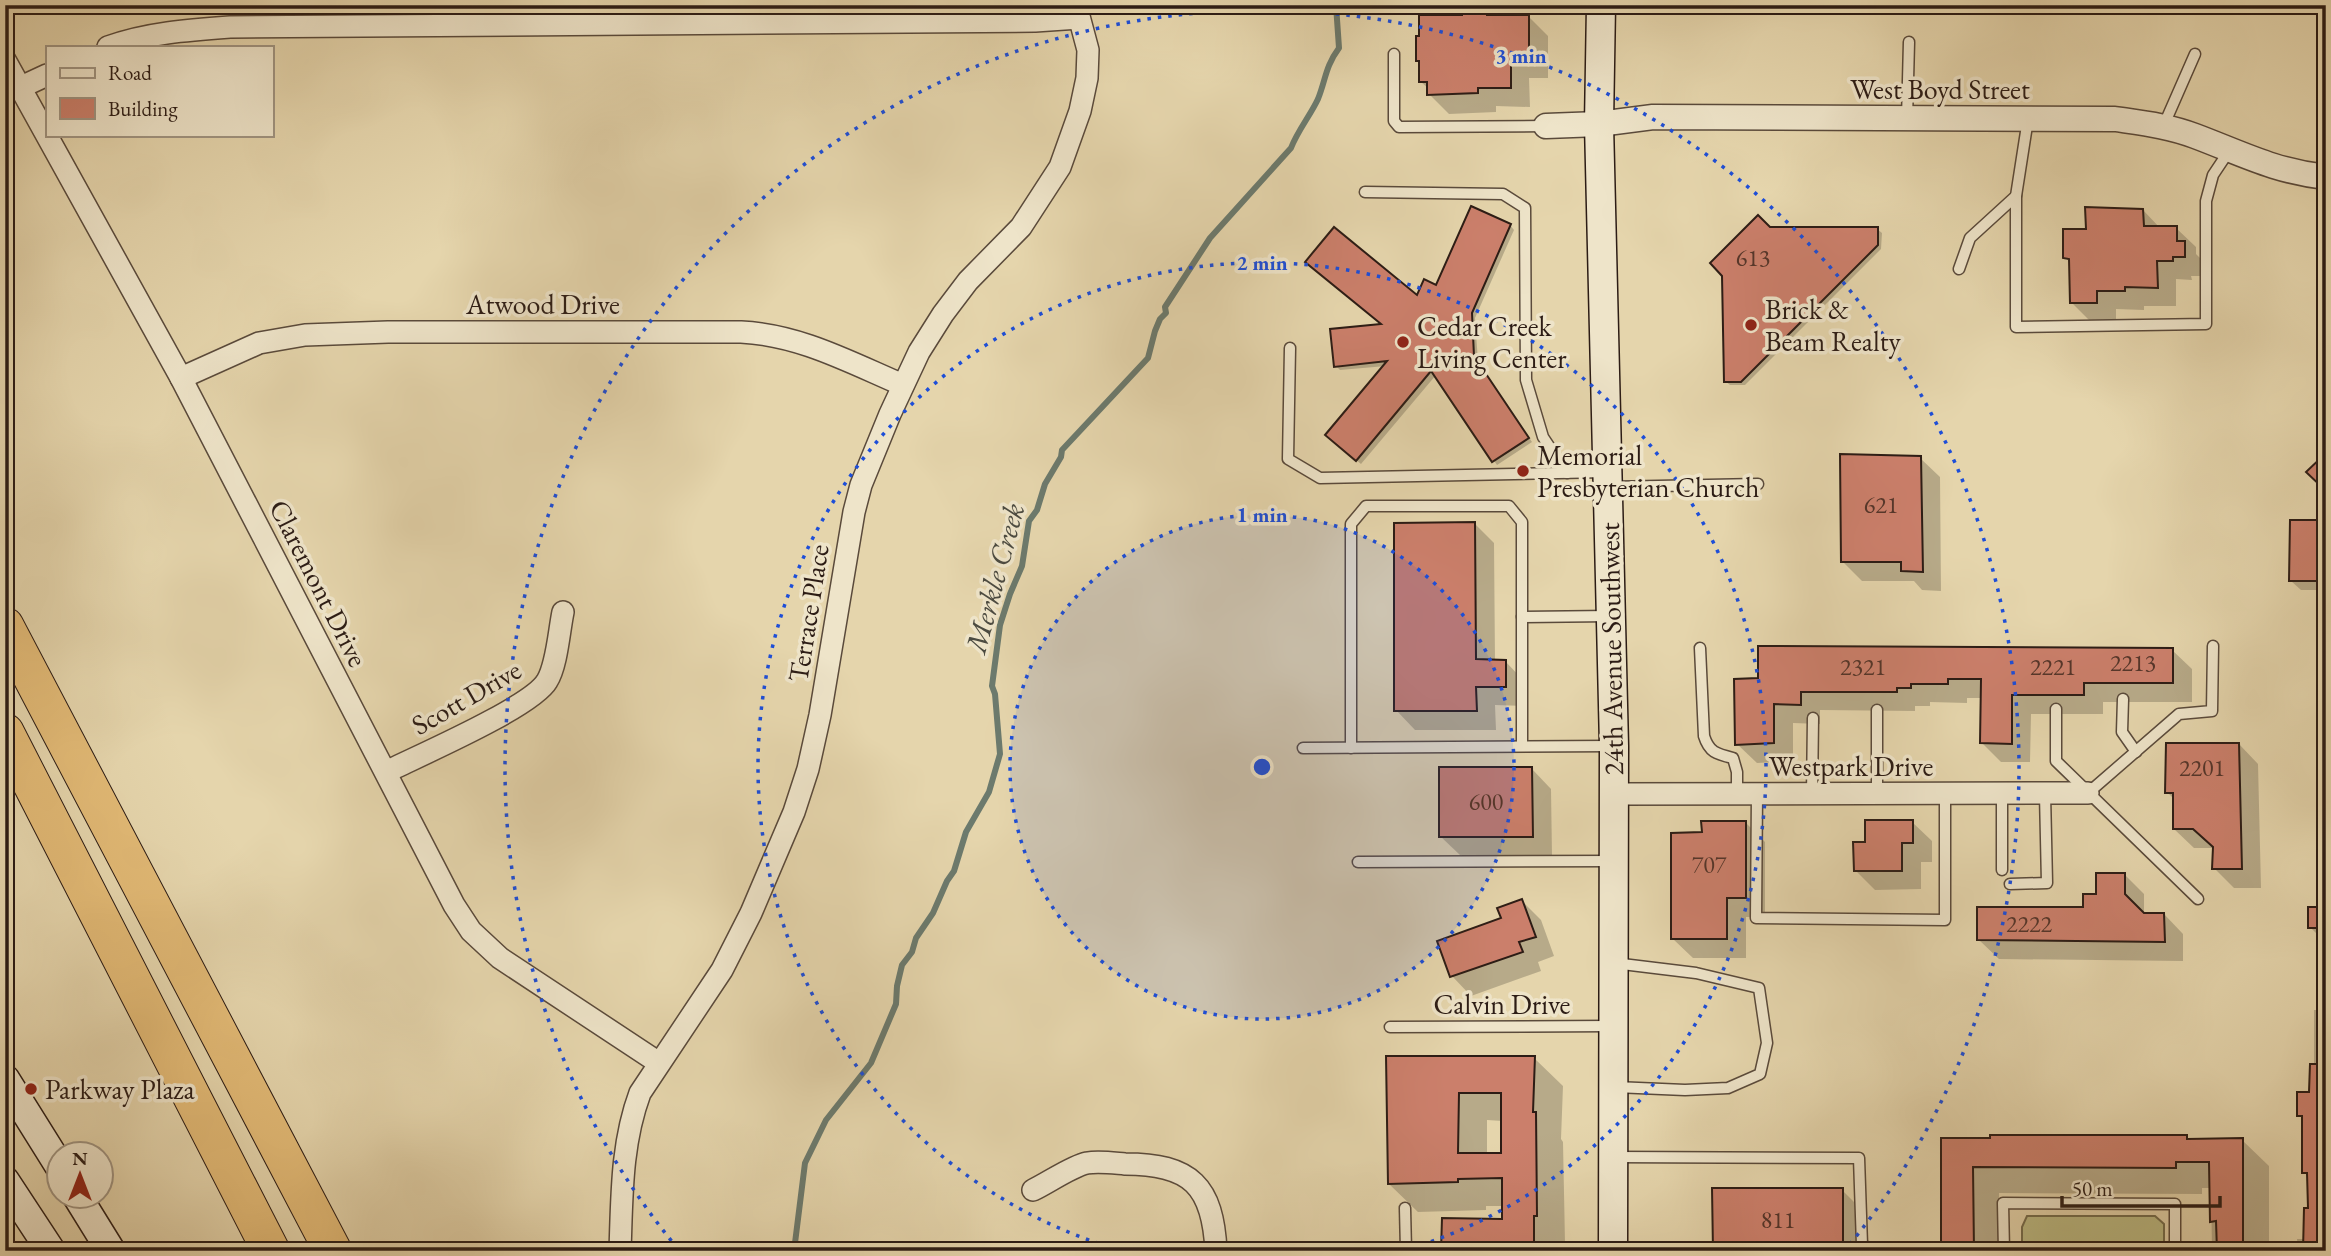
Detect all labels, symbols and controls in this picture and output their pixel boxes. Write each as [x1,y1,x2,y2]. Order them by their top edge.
text: 3 min [1495,42,1547,69]
legend [46,46,273,136]
text: Road [108,59,152,86]
street label: West Boyd Street [1850,71,2030,107]
text: Building [108,95,178,122]
house number: 613 [1736,242,1770,273]
text: 2 min [1236,249,1288,276]
street label: Atwood Drive [465,286,620,322]
place label: Brick & Beam Realty [1765,291,1901,359]
place label: Cedar Creek Living Center [1417,308,1567,376]
marker: Brick & Beam Realty [1743,317,1759,333]
marker: Cedar Creek Living Center [1395,334,1411,350]
place label: Memorial Presbyterian Church [1537,437,1759,505]
marker: Memorial Presbyterian Church [1515,463,1531,479]
house number: 621 [1864,489,1898,520]
street label: Claremont Drive [261,493,377,673]
water label: Merkle Creek [955,498,1033,659]
text: 1 min [1236,501,1288,528]
street label: 24th Avenue Southwest [1591,522,1631,776]
street label: Terrace Place [779,541,837,684]
house number: 2213 [2110,647,2156,678]
street label: Scott Drive [405,651,527,743]
house number: 2321 [1840,651,1886,682]
house number: 2221 [2030,651,2076,682]
street label: Westpark Drive [1769,748,1933,784]
house number: 2201 [2179,752,2225,783]
centre of rings [1250,755,1274,779]
house number: 600 [1469,786,1503,817]
house number: 707 [1692,849,1727,880]
house number: 2222 [2006,908,2053,939]
street label: Calvin Drive [1433,986,1571,1022]
place label: Parkway Plaza [45,1071,196,1107]
marker: Parkway Plaza [23,1081,39,1097]
north arrow [46,1140,116,1210]
text: N [72,1146,88,1171]
scale bar [2062,1165,2219,1209]
text: 50 m [2072,1175,2113,1202]
house number: 811 [1761,1204,1795,1235]

